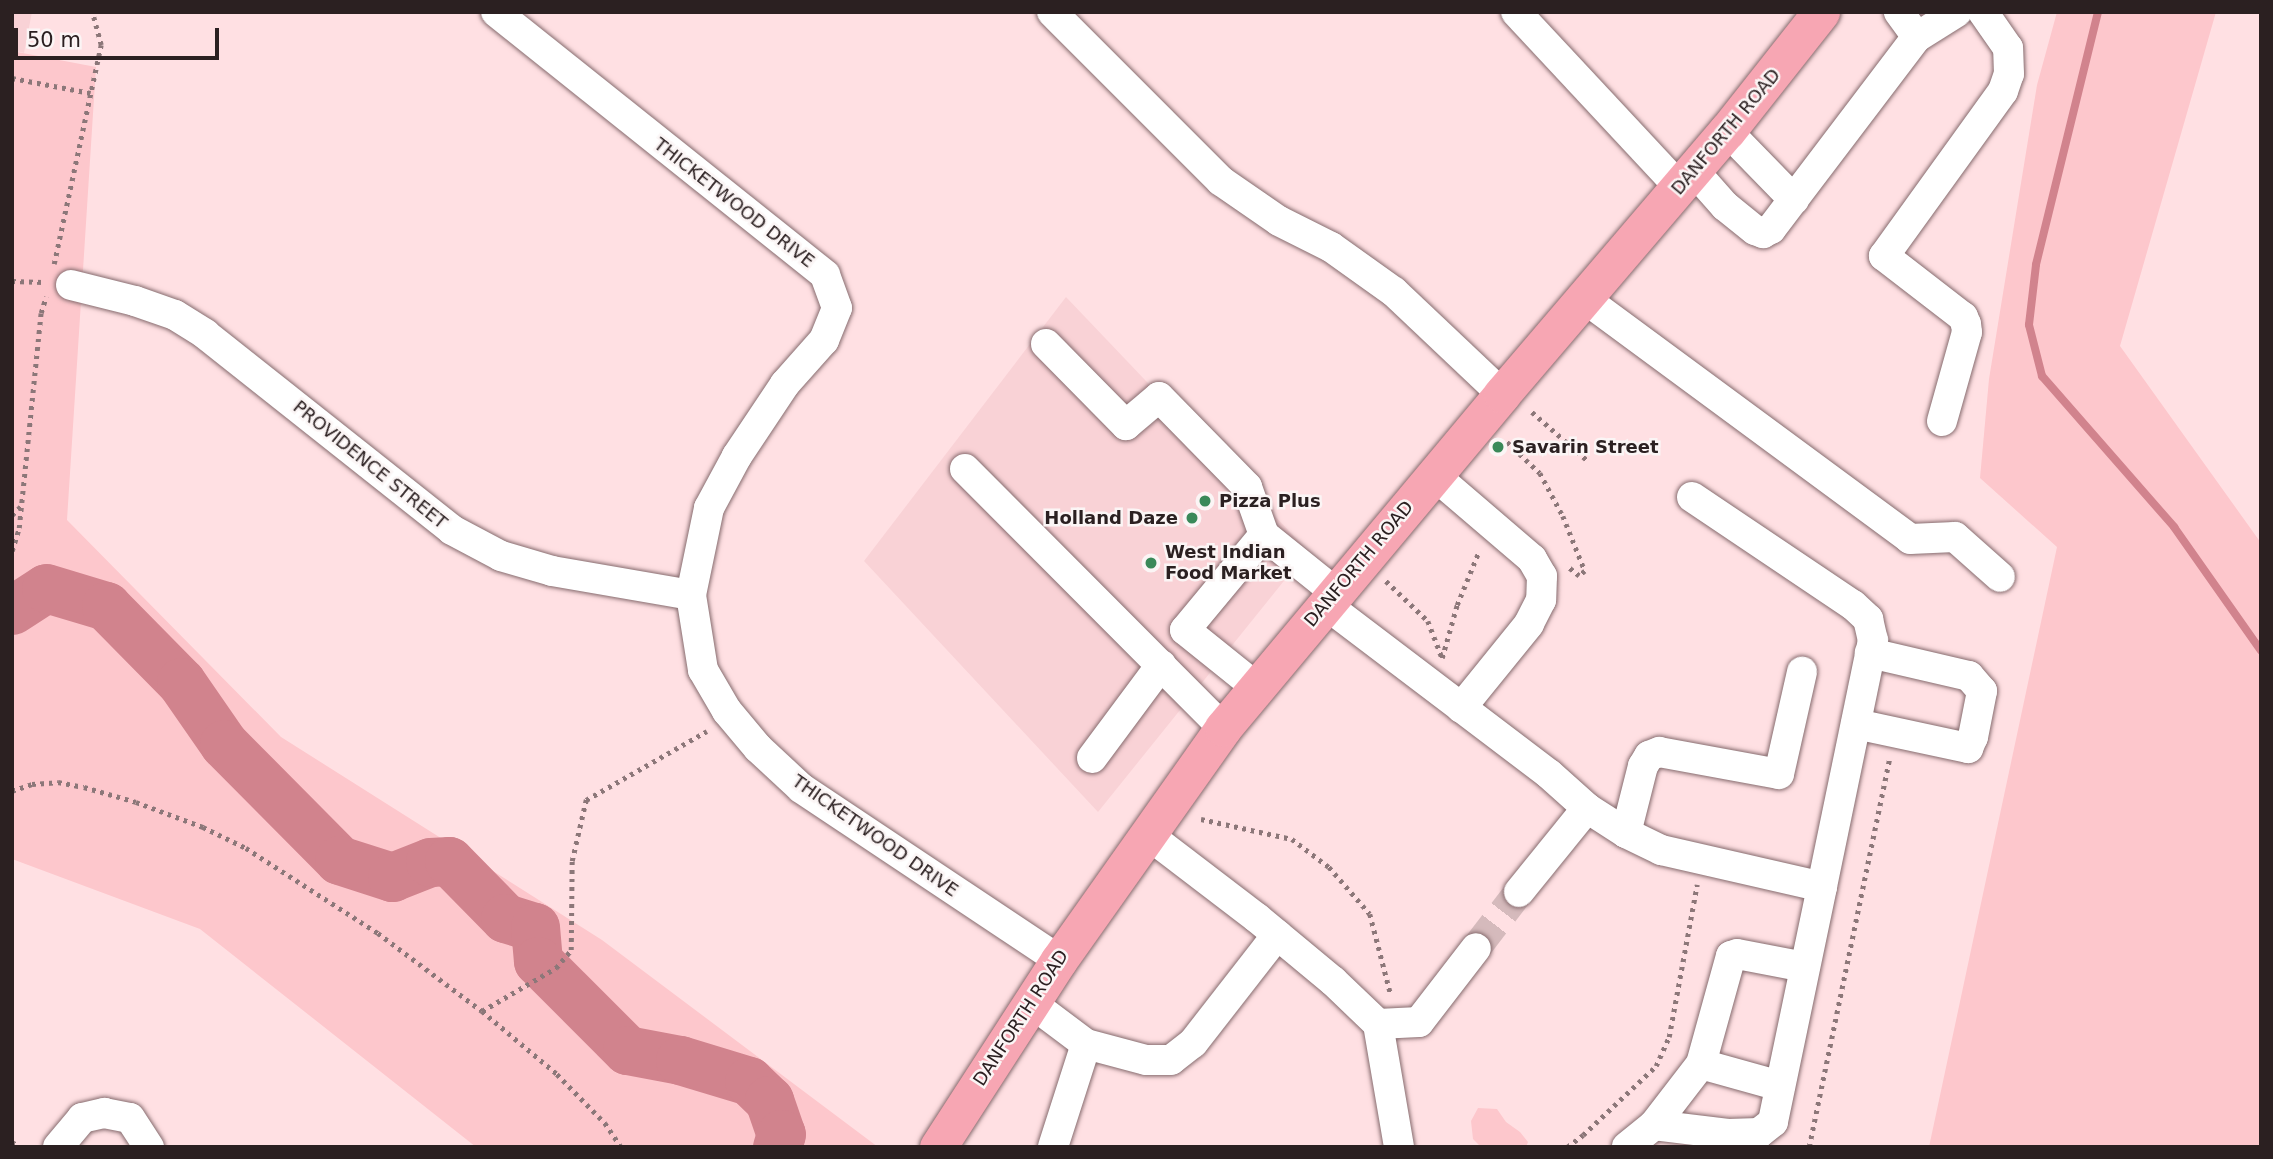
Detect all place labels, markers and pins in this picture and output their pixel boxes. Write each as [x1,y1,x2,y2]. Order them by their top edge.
place label: Savarin Street [1512,436,1659,458]
marker: Savarin Street [1490,439,1506,455]
place label: Pizza Plus [1219,490,1321,512]
marker: Pizza Plus [1197,493,1213,509]
place label: Holland Daze [1044,507,1178,529]
marker: Holland Daze [1184,510,1200,526]
place label: West Indian Food Market [1165,542,1292,584]
marker: West Indian Food Market [1143,555,1159,571]

